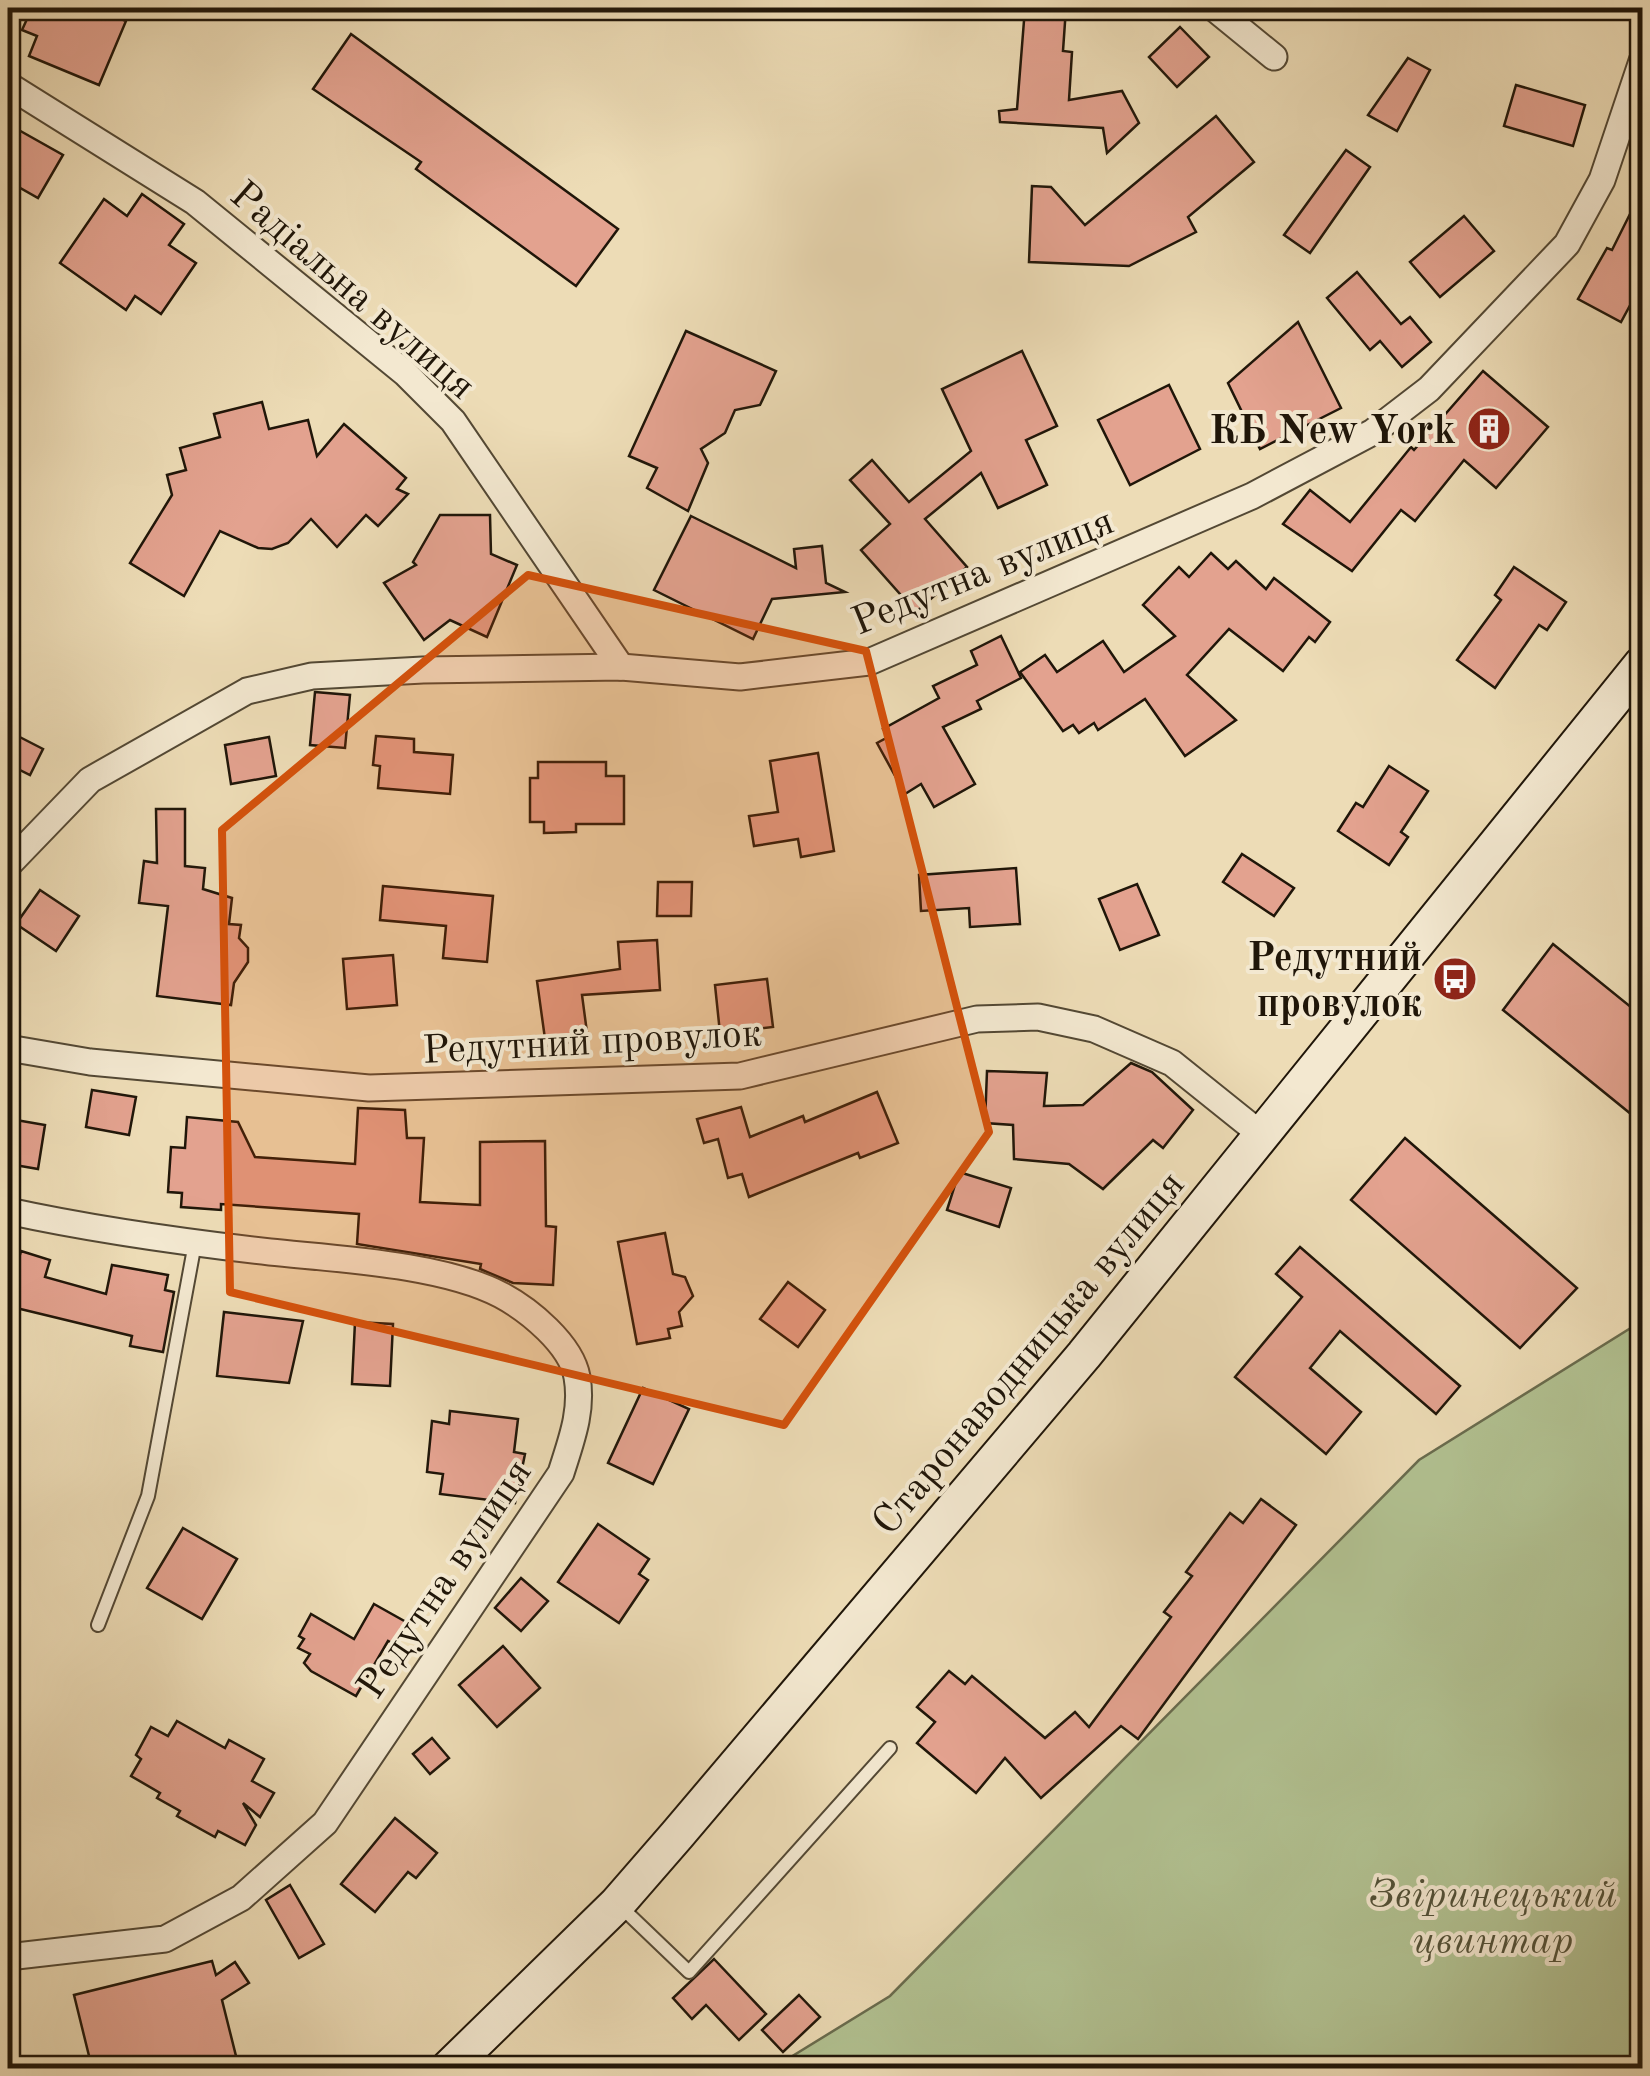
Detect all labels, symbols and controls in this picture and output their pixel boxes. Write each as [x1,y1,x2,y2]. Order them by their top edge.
street label: Радіальна вулиця [222,175,481,409]
building icon: КБ New York [1466,406,1512,452]
place label: КБ New York [1209,413,1456,453]
street label: Редутна вулиця [847,503,1120,644]
place label: Редутний провулок [1247,940,1422,1026]
bus stop icon: Редутний провулок [1432,956,1478,1002]
street label: Редутний провулок [421,1015,763,1073]
street label: Старонаводницька вулиця [867,1165,1193,1544]
street label: Редутна вулиця [352,1454,541,1707]
park label: Звіринецький цвинтар [1369,1877,1617,1963]

